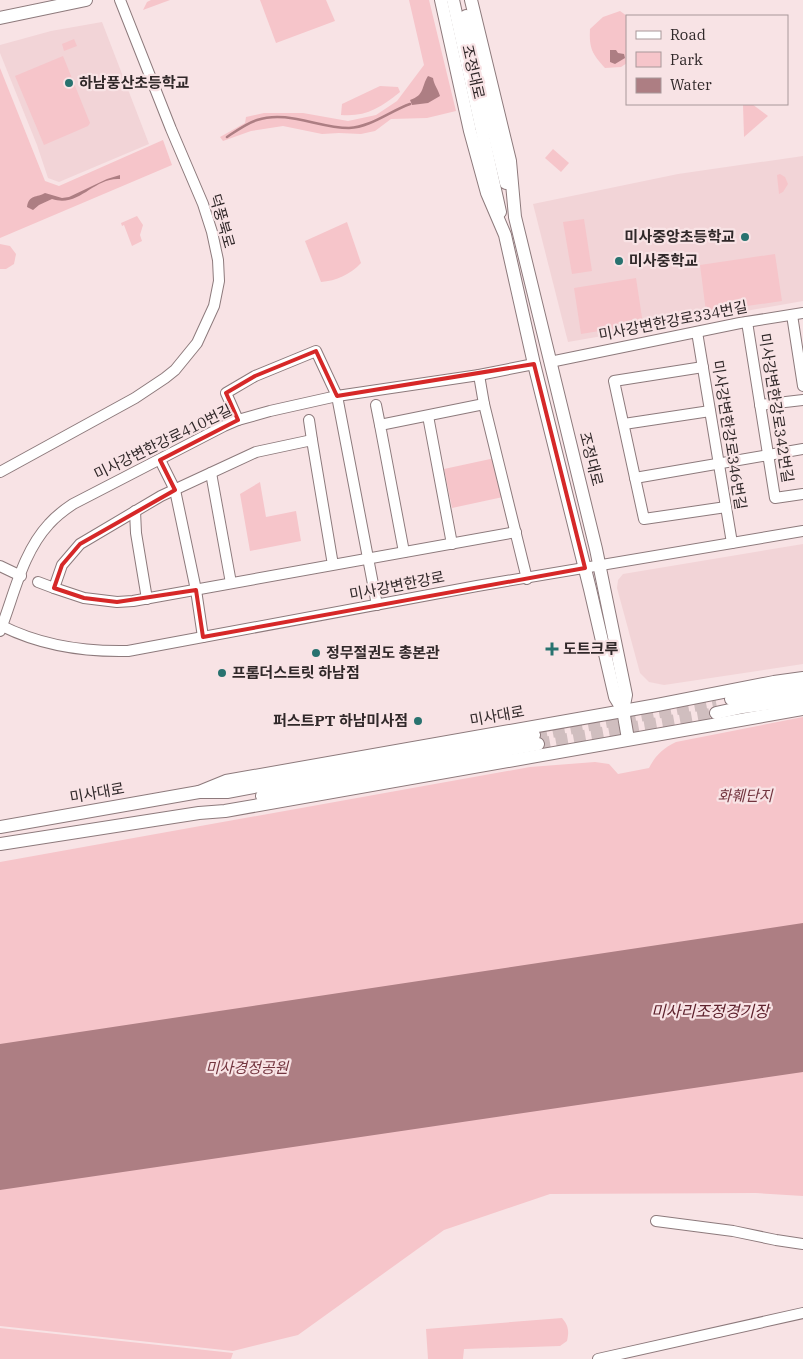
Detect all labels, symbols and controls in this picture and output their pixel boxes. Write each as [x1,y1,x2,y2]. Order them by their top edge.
legend [626,15,788,105]
text: Road [670,25,706,44]
street label: 조정대로 [458,43,489,101]
text: Park [670,50,703,69]
place label: 하남풍산초등학교 [79,73,190,92]
text: Water [670,75,712,94]
marker: 하남풍산초등학교 [63,77,75,89]
street label: 덕풍북로 [206,192,239,250]
place label: 미사중앙초등학교 [625,227,735,246]
marker: 미사중앙초등학교 [739,231,751,243]
place label: 미사중학교 [629,251,698,270]
marker: 미사중학교 [613,255,625,267]
street label: 미사강변한강로334번길 [597,297,749,344]
street label: 미사강변한강로342번길 [755,332,798,484]
street label: 미사강변한강로346번길 [708,359,751,511]
street label: 미사강변한강로410번길 [91,400,235,483]
street label: 조정대로 [576,430,607,488]
street label: 미사강변한강로 [348,567,446,604]
place label: 도트크루 [563,639,618,658]
marker: 도트크루 [545,642,559,656]
place label: 정무절권도 총본관 [326,643,440,662]
marker: 정무절권도 총본관 [310,647,322,659]
place label: 프롬더스트릿 하남점 [232,663,360,682]
marker: 프롬더스트릿 하남점 [216,667,228,679]
street label: 미사대로 [468,701,526,730]
place label: 퍼스트PT 하남미사점 [273,711,408,730]
marker: 퍼스트PT 하남미사점 [412,715,424,727]
street label: 미사대로 [68,778,126,807]
park label: 화훼단지 [717,786,774,805]
water label: 미사리조정경기장 [651,1001,771,1021]
park label: 미사경정공원 [206,1058,290,1077]

